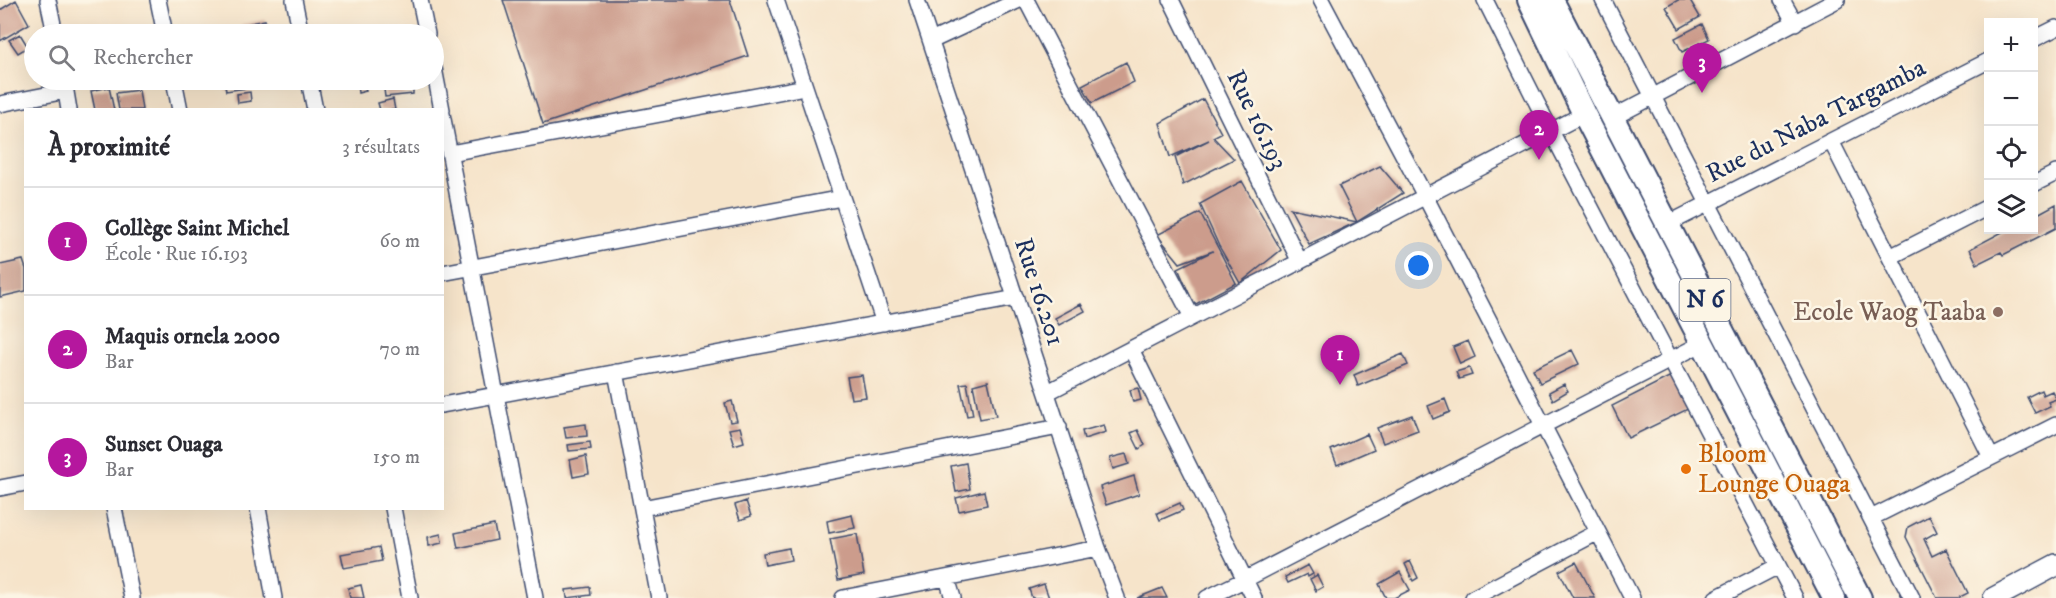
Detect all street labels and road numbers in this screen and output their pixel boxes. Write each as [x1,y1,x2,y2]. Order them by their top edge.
street label: Rue du Naba Targamba [1701,51,1931,191]
street label: Rue 16.193 [1219,64,1295,176]
street label: Rue 16.201 [1006,234,1072,350]
road number: N 6 [1680,279,1730,321]

